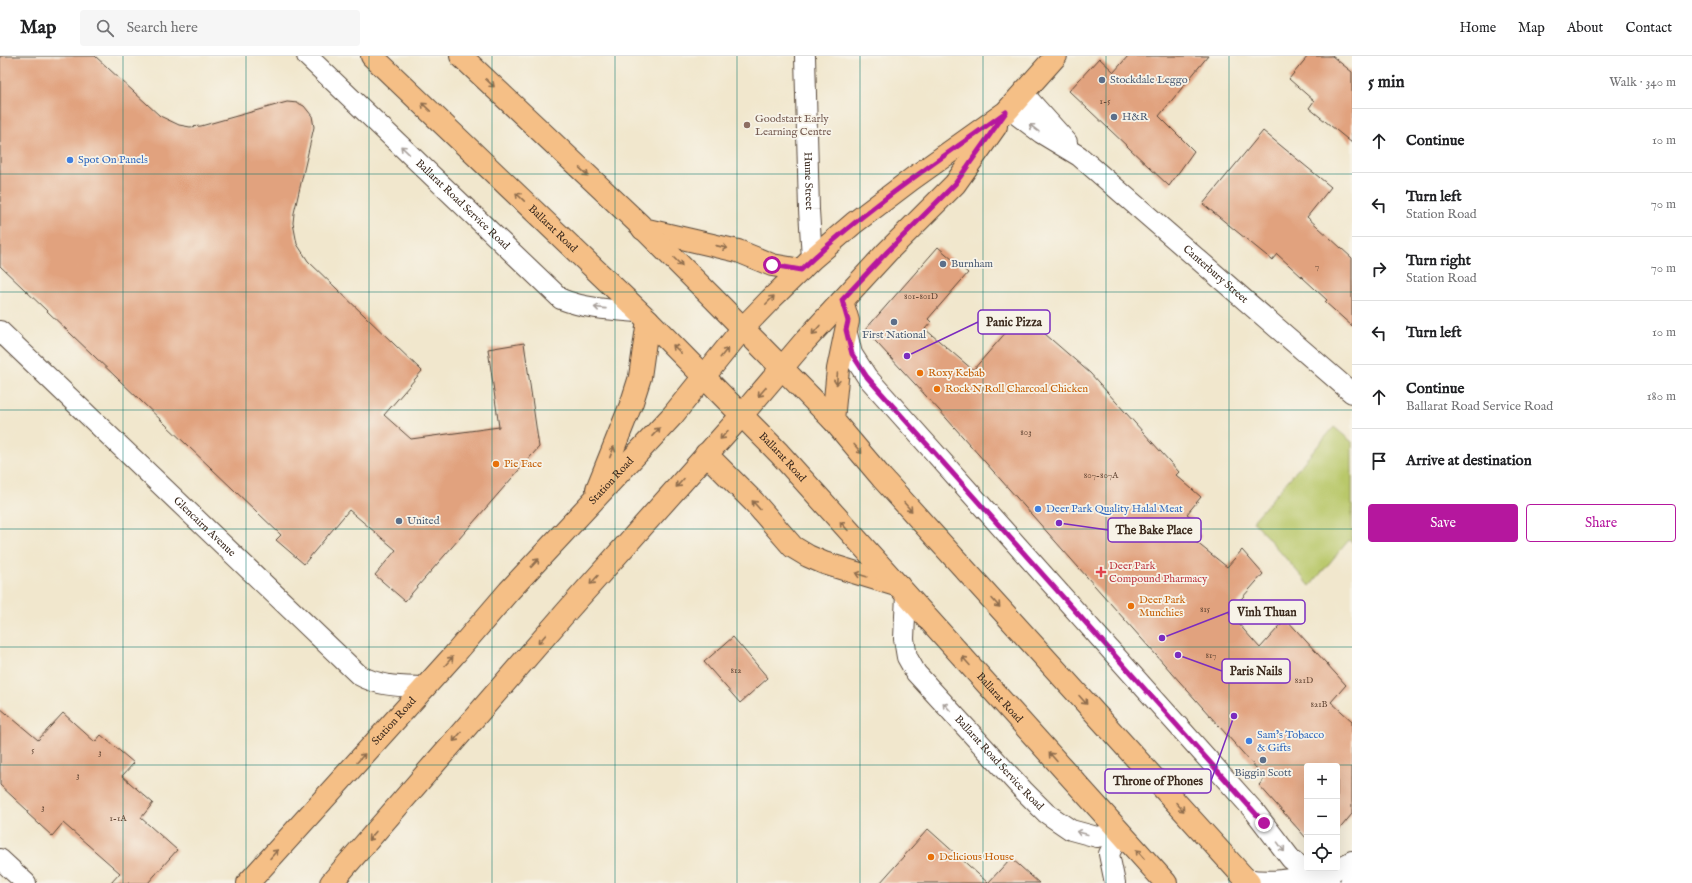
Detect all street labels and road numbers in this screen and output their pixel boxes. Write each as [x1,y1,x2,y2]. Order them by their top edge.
street label: Hume Street [800,152,816,211]
street label: Ballarat Road Service Road [412,156,512,253]
street label: Ballarat Road [525,202,580,256]
street label: Canterbury Street [1180,242,1251,307]
street label: Ballarat Road [756,430,809,485]
street label: Station Road [586,454,637,508]
street label: Glencairn Avenue [170,494,238,560]
street label: Ballarat Road [973,670,1026,726]
street label: Station Road [369,694,420,748]
street label: Ballarat Road Service Road [951,713,1047,814]

